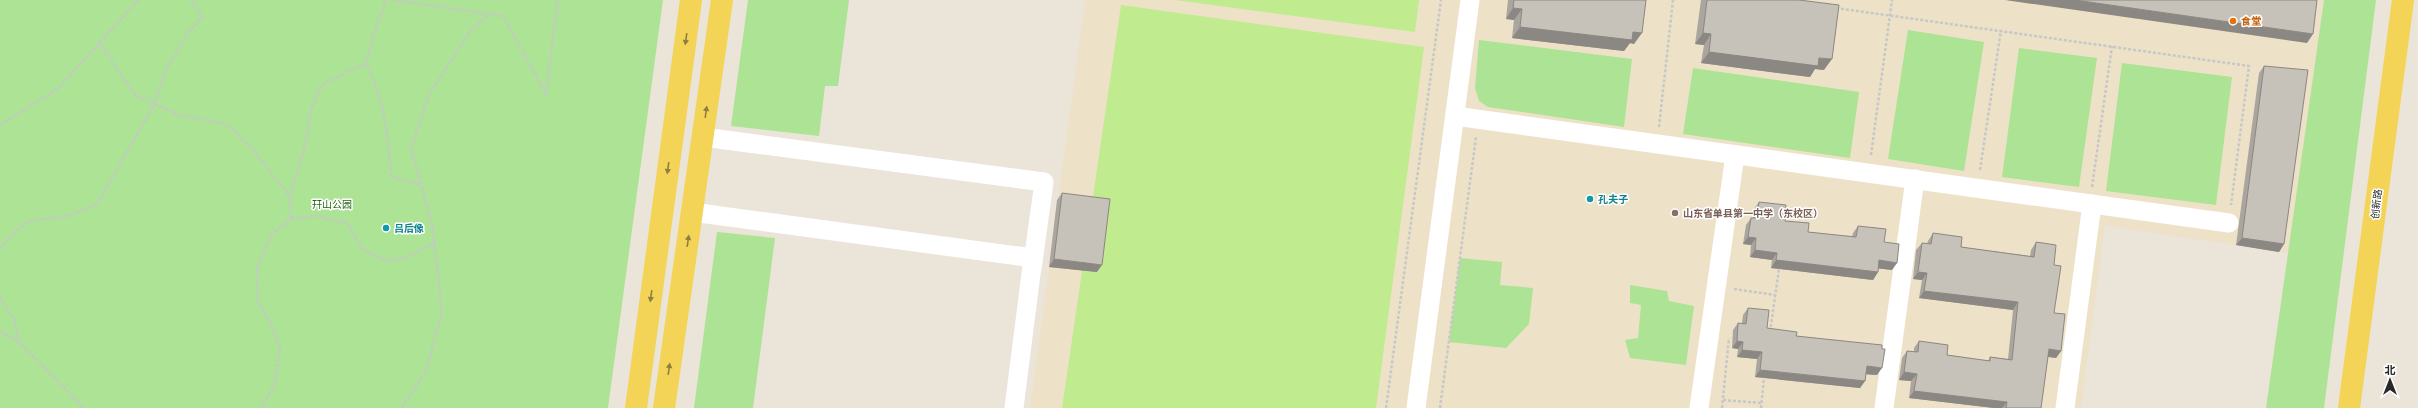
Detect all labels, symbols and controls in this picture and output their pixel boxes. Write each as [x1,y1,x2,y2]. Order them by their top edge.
marker: 食堂 [2228,16,2238,26]
place label: 食堂 [2241,16,2261,27]
one-way arrow [682,33,689,45]
one-way arrow [703,106,709,118]
one-way arrow [665,161,671,174]
street label: 创新路 [2369,189,2384,220]
marker: 孔夫子 [1585,194,1595,204]
place label: 孔夫子 [1598,194,1628,205]
park label: 幵山公园 [312,199,352,210]
place label: 山东省单县第一中学（东校区） [1683,207,1823,219]
marker: 山东省单县第一中学（东校区） [1670,208,1680,218]
marker: 吕后像 [381,223,391,233]
place label: 吕后像 [394,223,424,234]
one-way arrow [685,235,691,247]
one-way arrow [648,290,654,302]
north arrow [2370,360,2410,400]
one-way arrow [666,363,672,375]
text: 北 [2385,364,2396,376]

